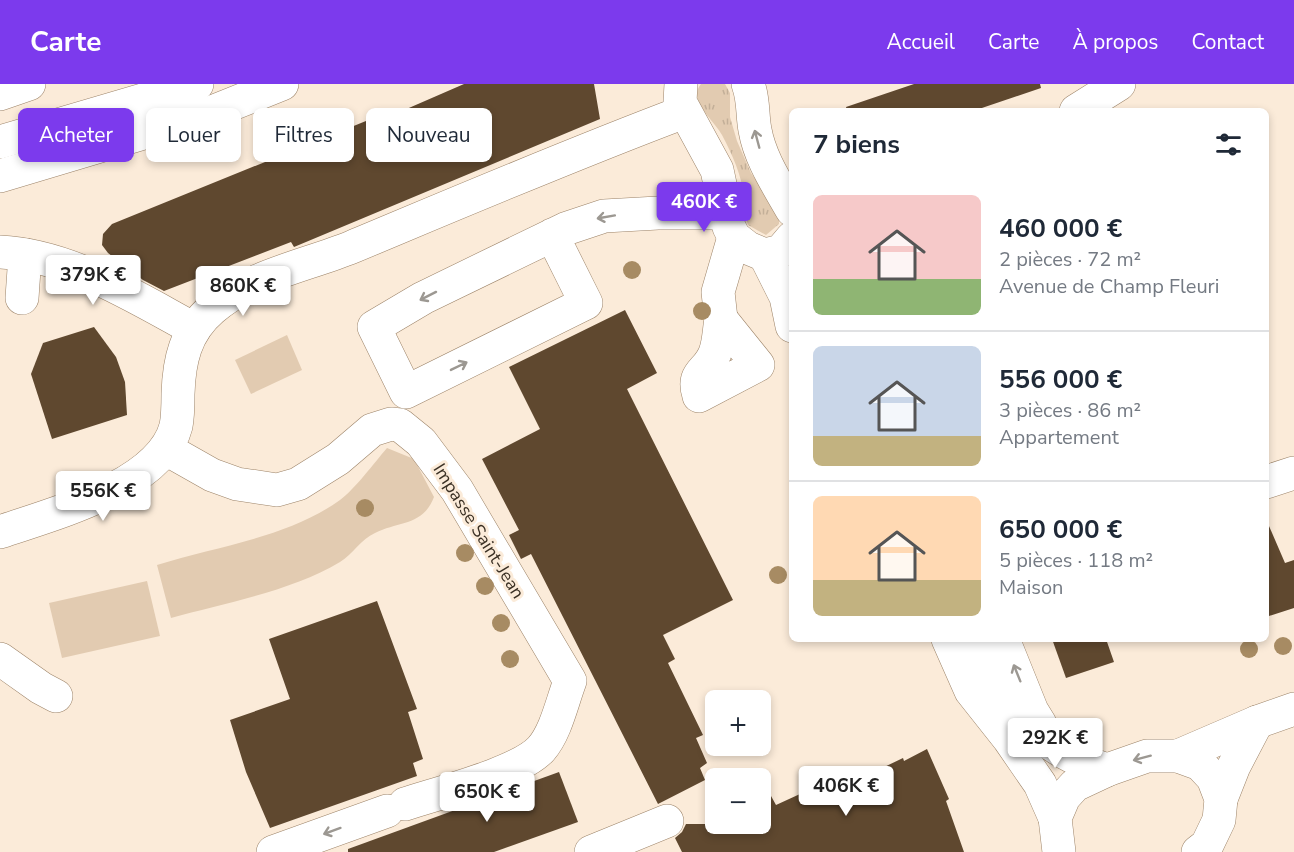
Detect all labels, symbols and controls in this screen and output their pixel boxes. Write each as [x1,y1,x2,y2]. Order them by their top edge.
text: Carte [30,23,101,61]
text: Accueil [886,28,955,56]
text: Carte [988,28,1039,56]
text: À propos [1072,28,1158,56]
text: Contact [1191,28,1264,56]
chip: Acheter [18,108,134,162]
chip: Louer [146,108,241,162]
chip: Filtres [253,108,354,162]
chip: Nouveau [366,108,492,162]
text: 7 biens [813,127,900,162]
icon: filters [1212,128,1245,161]
one-way arrow [751,130,762,149]
pin: 460K € [655,182,753,233]
text: 460K € [671,188,737,215]
text: 460 000 € [999,211,1122,246]
one-way arrow [597,212,616,223]
icon: home [861,219,933,291]
text: 2 pièces · 72 m² [999,246,1141,273]
pin: 379K € [44,255,142,306]
text: 379K € [60,261,126,288]
pin: 860K € [194,266,292,317]
text: 860K € [210,272,276,299]
text: Avenue de Champ Fleuri [999,273,1219,300]
one-way arrow [420,291,438,302]
one-way arrow [449,359,467,371]
text: 556 000 € [999,362,1122,397]
icon: home [861,370,933,442]
text: 3 pièces · 86 m² [999,397,1141,424]
text: Appartement [999,424,1119,451]
street label: Impasse Saint-Jean [428,459,530,603]
pin: 556K € [54,471,152,522]
text: 556K € [70,477,136,504]
text: 650 000 € [999,512,1122,547]
icon: home [861,520,933,592]
text: 5 pièces · 118 m² [999,547,1153,574]
text: Maison [999,574,1063,601]
one-way arrow [1011,664,1022,683]
map controls [705,690,771,834]
button: + [705,690,771,756]
pin: 292K € [1006,718,1104,769]
text: 292K € [1022,724,1088,751]
one-way arrow [1133,753,1152,765]
pin: 406K € [797,766,895,817]
button: − [705,768,771,834]
pin: 650K € [438,772,536,823]
text: 406K € [813,772,879,799]
text: 650K € [454,778,520,805]
one-way arrow [324,826,342,837]

